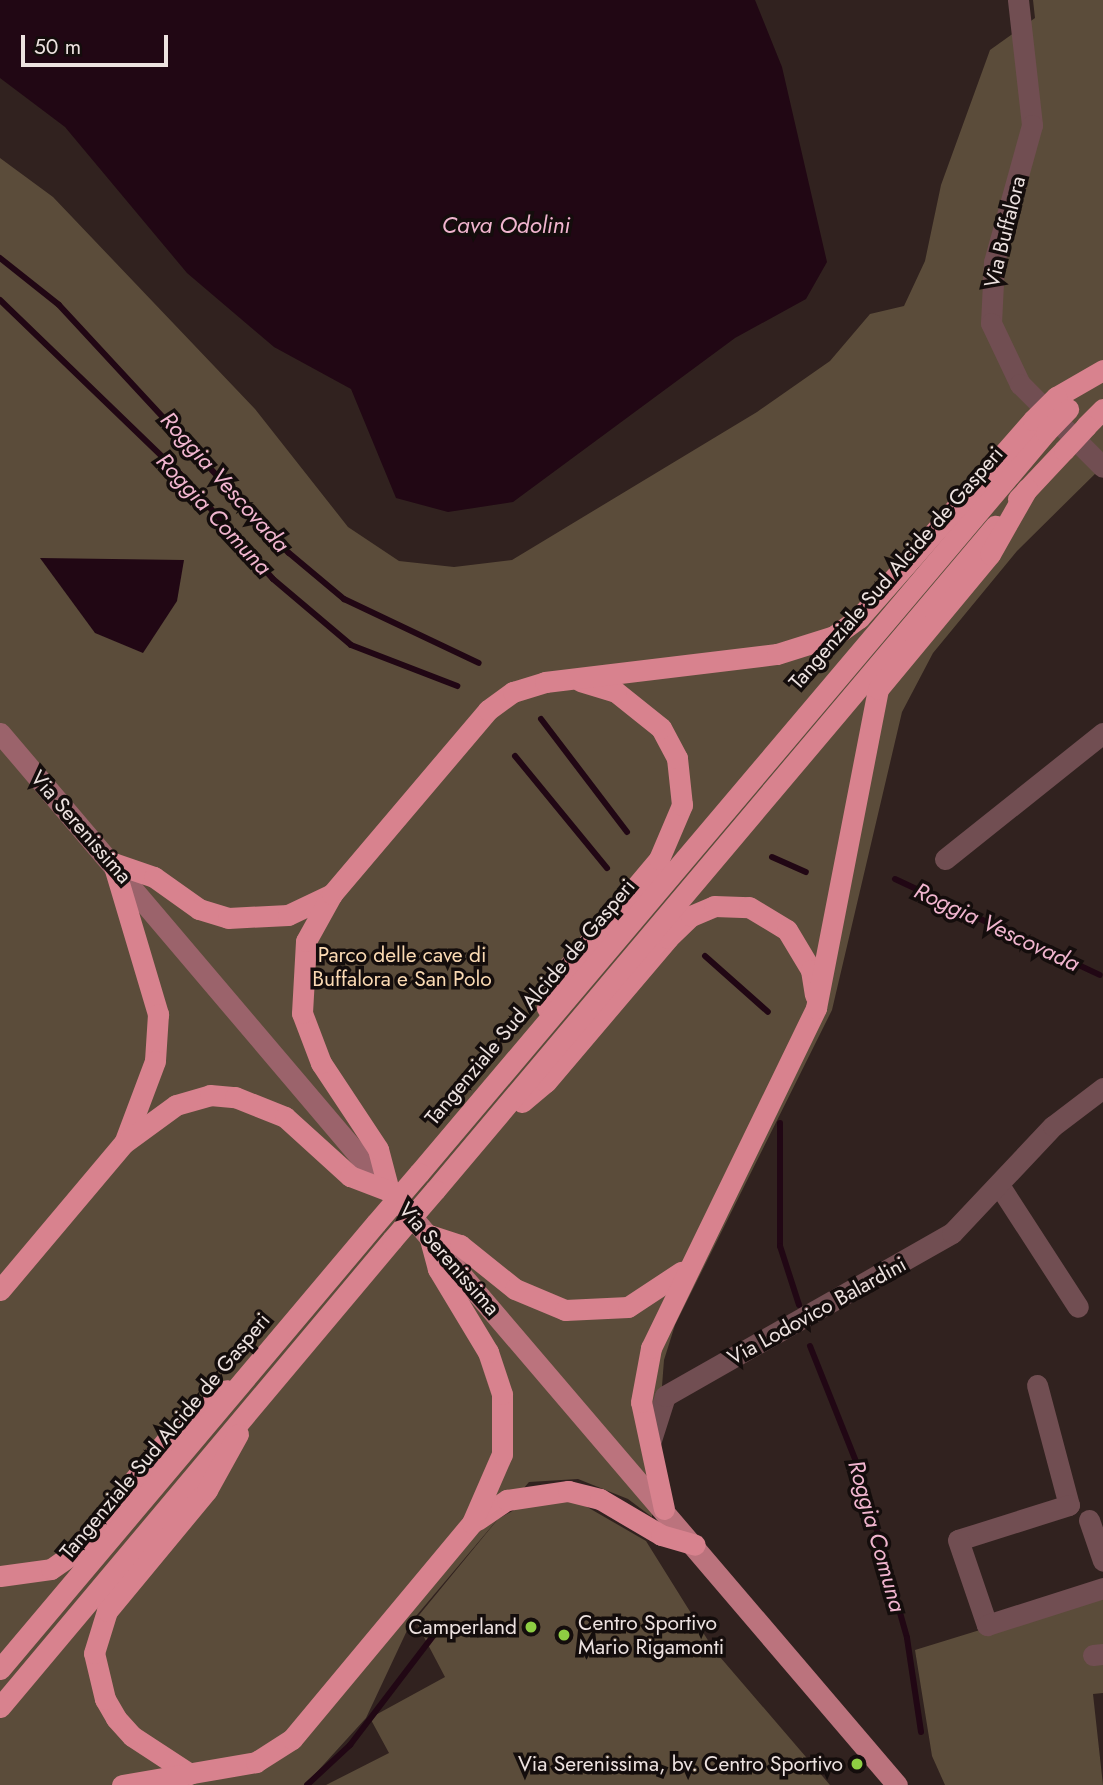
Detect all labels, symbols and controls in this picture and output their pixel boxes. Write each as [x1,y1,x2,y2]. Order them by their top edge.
scale bar [24,21,172,65]
text: 50 m [34,32,81,62]
street label: Via Buffalora [979,174,1031,290]
water label: Cava Odolini [442,211,570,239]
water label: Roggia Vescovada [155,406,295,558]
street label: Tangenziale Sud Alcide de Gasperi [784,442,1008,694]
water label: Roggia Comuna [151,447,277,581]
street label: Via Serenissima [25,765,137,889]
street label: Tangenziale Sud Alcide de Gasperi [420,874,640,1130]
water label: Roggia Vescovada [910,877,1084,977]
park label: Parco delle cave di Buffalora e San Polo [312,942,492,992]
street label: Via Serenissima [393,1197,505,1321]
street label: Via Lodovico Balardini [723,1251,911,1371]
street label: Tangenziale Sud Alcide de Gasperi [55,1308,275,1564]
water label: Roggia Comuna [842,1457,912,1615]
place label: Centro Sportivo Mario Rigamonti [578,1610,724,1660]
place label: Camperland [408,1614,517,1640]
marker: Camperland [523,1619,539,1635]
marker: Centro Sportivo Mario Rigamonti [556,1627,572,1643]
place label: Via Serenissima, bv. Centro Sportivo [518,1751,843,1777]
marker: Via Serenissima, bv. Centro Sportivo [849,1756,865,1772]

